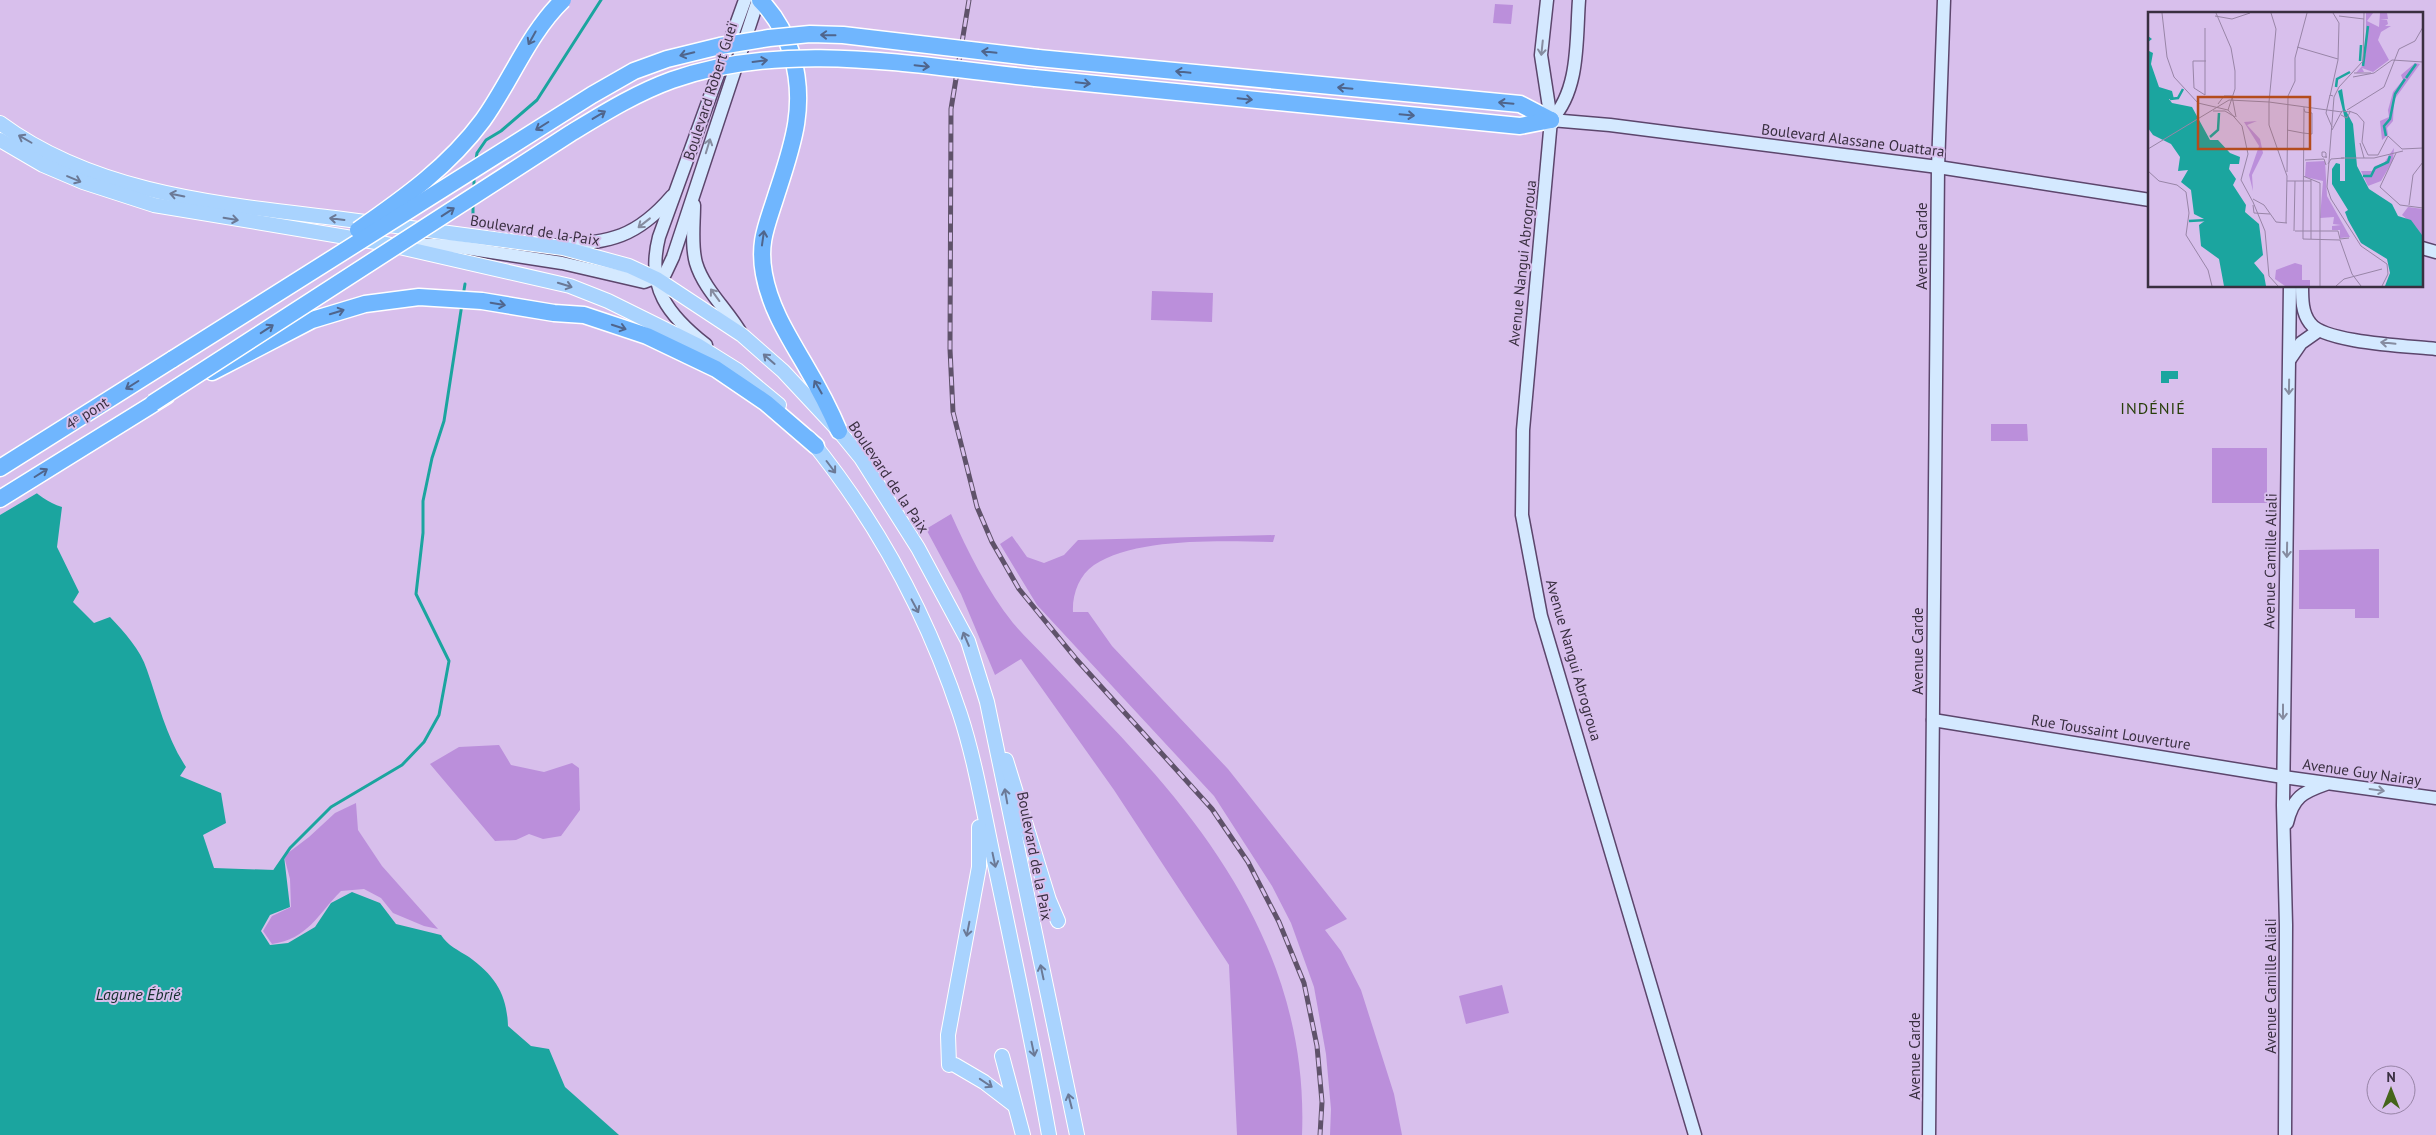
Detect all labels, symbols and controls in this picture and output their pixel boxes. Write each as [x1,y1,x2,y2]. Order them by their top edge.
inset map [2148,12,2424,288]
street label: Boulevard Robert Gueï [679,19,742,162]
one-way arrow [527,30,537,44]
one-way arrow [820,30,836,39]
one-way arrow [1537,40,1547,56]
one-way arrow [982,47,998,57]
one-way arrow [679,50,695,59]
one-way arrow [752,56,768,66]
one-way arrow [914,61,930,71]
one-way arrow [1175,67,1191,77]
one-way arrow [1075,78,1091,88]
one-way arrow [1337,83,1353,92]
one-way arrow [1237,94,1253,104]
one-way arrow [1499,98,1515,108]
one-way arrow [592,110,606,120]
one-way arrow [1399,110,1415,120]
street label: Boulevard Alassane Ouattara [1760,119,1946,161]
one-way arrow [535,121,549,131]
one-way arrow [18,134,33,143]
one-way arrow [704,138,714,154]
one-way arrow [66,174,81,184]
street label: Avenue Nangui Abrogroua [1504,179,1540,347]
one-way arrow [169,190,185,200]
street label: Avenue Carde [1912,202,1931,290]
one-way arrow [440,207,454,217]
street label: Boulevard de la Paix [469,210,601,250]
one-way arrow [330,214,346,224]
one-way arrow [223,215,239,225]
one-way arrow [638,218,651,229]
one-way arrow [759,230,769,246]
one-way arrow [557,281,573,291]
one-way arrow [710,288,720,302]
one-way arrow [490,299,506,309]
one-way arrow [329,307,345,317]
one-way arrow [610,323,626,332]
one-way arrow [260,324,274,334]
one-way arrow [2380,338,2396,348]
one-way arrow [763,354,776,365]
one-way arrow [125,379,139,390]
one-way arrow [813,379,823,394]
one-way arrow [2285,379,2294,395]
street label: 4ᵉ pont [62,392,112,434]
district label: INDÉNIÉ [2120,398,2186,418]
street label: Boulevard de la Paix [845,417,934,537]
one-way arrow [826,460,837,473]
one-way arrow [34,468,48,478]
street label: Avenue Camille Aliali [2259,493,2281,629]
one-way arrow [2282,542,2291,558]
street label: Avenue Nangui Abrogroua [1542,577,1606,743]
one-way arrow [910,598,920,613]
street label: Avenue Carde [1908,607,1927,695]
one-way arrow [961,632,970,647]
one-way arrow [2279,704,2288,720]
street label: Rue Toussaint Louverture [2030,710,2192,754]
street label: Avenue Guy Nairay [2301,754,2423,790]
one-way arrow [2369,785,2385,795]
one-way arrow [1001,788,1011,804]
street label: Boulevard de la Paix [1013,790,1057,922]
one-way arrow [990,852,999,868]
street label: Avenue Camille Aliali [2261,918,2280,1054]
one-way arrow [962,920,972,936]
one-way arrow [1037,964,1046,980]
water label: Lagune Ébrié [96,984,181,1004]
street label: Avenue Carde [1905,1012,1924,1100]
one-way arrow [1028,1040,1038,1056]
north arrow [2366,1065,2416,1115]
text: N [2386,1068,2396,1086]
one-way arrow [978,1079,992,1089]
one-way arrow [1065,1094,1074,1110]

